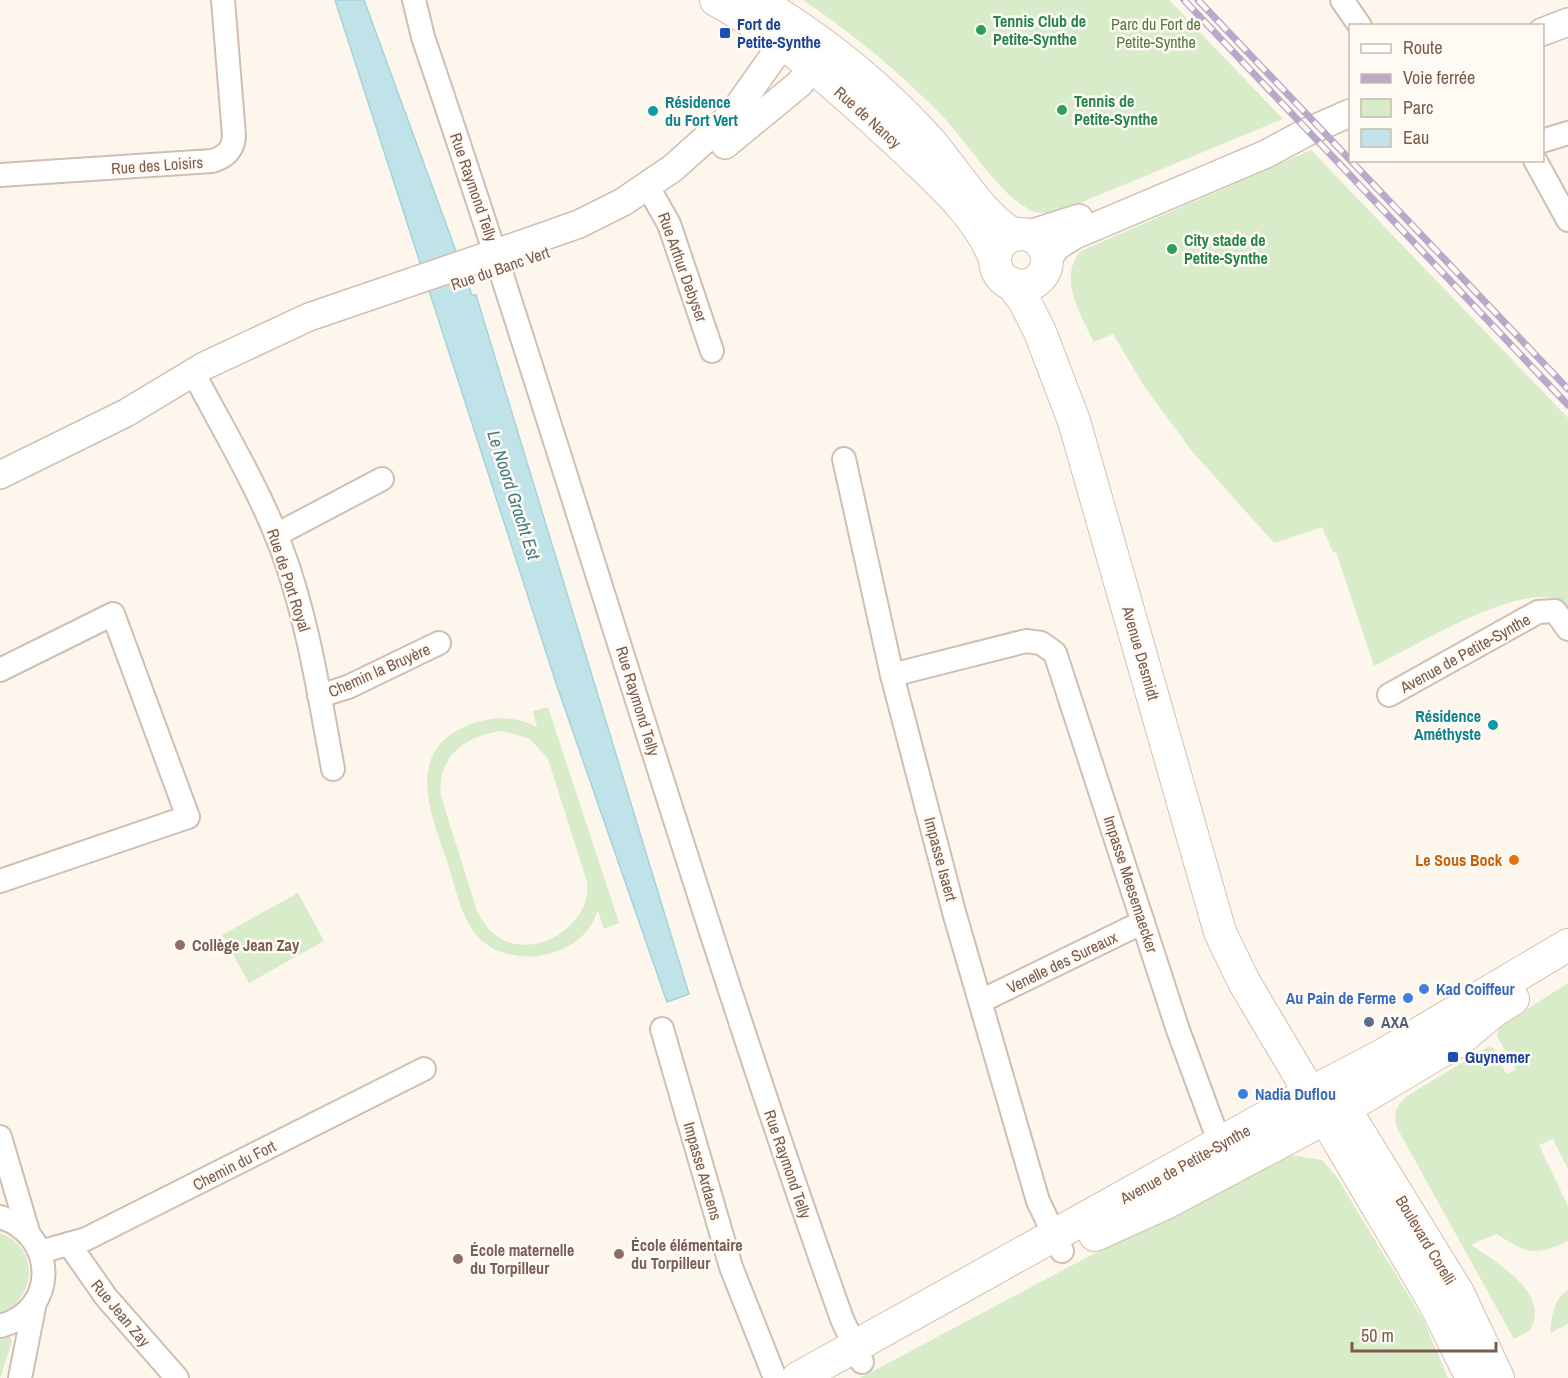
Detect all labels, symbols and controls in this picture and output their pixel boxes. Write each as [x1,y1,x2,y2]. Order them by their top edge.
place label: Tennis Club de Petite-Synthe [993,10,1086,50]
place label: Fort de Petite-Synthe [737,13,821,53]
park label: Parc du Fort de Petite-Synthe [1111,13,1201,53]
marker: Tennis Club de Petite-Synthe [974,23,988,37]
legend [1349,24,1544,162]
marker: Fort de Petite-Synthe [718,26,732,40]
text: Route [1403,35,1442,60]
text: Voie ferrée [1403,65,1475,90]
street label: Rue de Nancy [830,81,907,153]
place label: Tennis de Petite-Synthe [1074,90,1158,130]
place label: Résidence du Fort Vert [665,91,738,131]
text: Parc [1403,95,1433,120]
marker: Tennis de Petite-Synthe [1055,103,1069,117]
marker: Résidence du Fort Vert [646,104,660,118]
text: Eau [1403,125,1429,150]
street label: Rue Raymond Telly [445,130,503,245]
street label: Rue des Loisirs [110,151,204,179]
street label: Rue Arthur Debyser [653,209,713,325]
place label: City stade de Petite-Synthe [1184,229,1268,269]
street label: Rue du Banc Vert [448,241,553,295]
marker: City stade de Petite-Synthe [1165,242,1179,256]
water label: Le Noord Gracht Est [481,427,547,564]
street label: Rue de Port Royal [262,526,316,634]
street label: Avenue Desmidt [1117,602,1165,703]
street label: Avenue de Petite-Synthe [1395,608,1534,698]
street label: Chemin la Bruyère [325,638,433,702]
street label: Rue Raymond Telly [611,643,665,759]
place label: Résidence Améthyste [1414,705,1481,745]
marker: Résidence Améthyste [1486,718,1500,732]
street label: Impasse Meesemaecker [1098,813,1164,956]
street label: Impasse Isaert [919,815,963,904]
place label: Le Sous Bock [1415,849,1503,871]
marker: Le Sous Bock [1507,853,1521,867]
street label: Venelle des Sureaux [1003,926,1121,998]
place label: Collège Jean Zay [192,934,300,956]
marker: Collège Jean Zay [173,938,187,952]
place label: Kad Coiffeur [1436,978,1516,1000]
marker: Kad Coiffeur [1417,982,1431,996]
place label: Au Pain de Ferme [1286,987,1396,1009]
marker: Au Pain de Ferme [1401,991,1415,1005]
place label: AXA [1381,1011,1409,1033]
marker: AXA [1362,1015,1376,1029]
place label: Guynemer [1465,1046,1531,1068]
marker: Guynemer [1446,1050,1460,1064]
place label: Nadia Duflou [1255,1083,1336,1105]
marker: Nadia Duflou [1236,1087,1250,1101]
street label: Rue Raymond Telly [759,1107,817,1222]
street label: Impasse Ardaens [678,1119,728,1223]
street label: Avenue de Petite-Synthe [1115,1119,1254,1209]
street label: Chemin du Fort [189,1134,280,1195]
street label: Boulevard Corelli [1391,1191,1461,1289]
place label: École élémentaire du Torpilleur [631,1234,743,1274]
place label: École maternelle du Torpilleur [470,1239,574,1279]
marker: École élémentaire du Torpilleur [612,1247,626,1261]
marker: École maternelle du Torpilleur [451,1252,465,1266]
street label: Rue Jean Zay [86,1275,156,1352]
scale bar [1352,1315,1496,1353]
text: 50 m [1361,1323,1394,1348]

